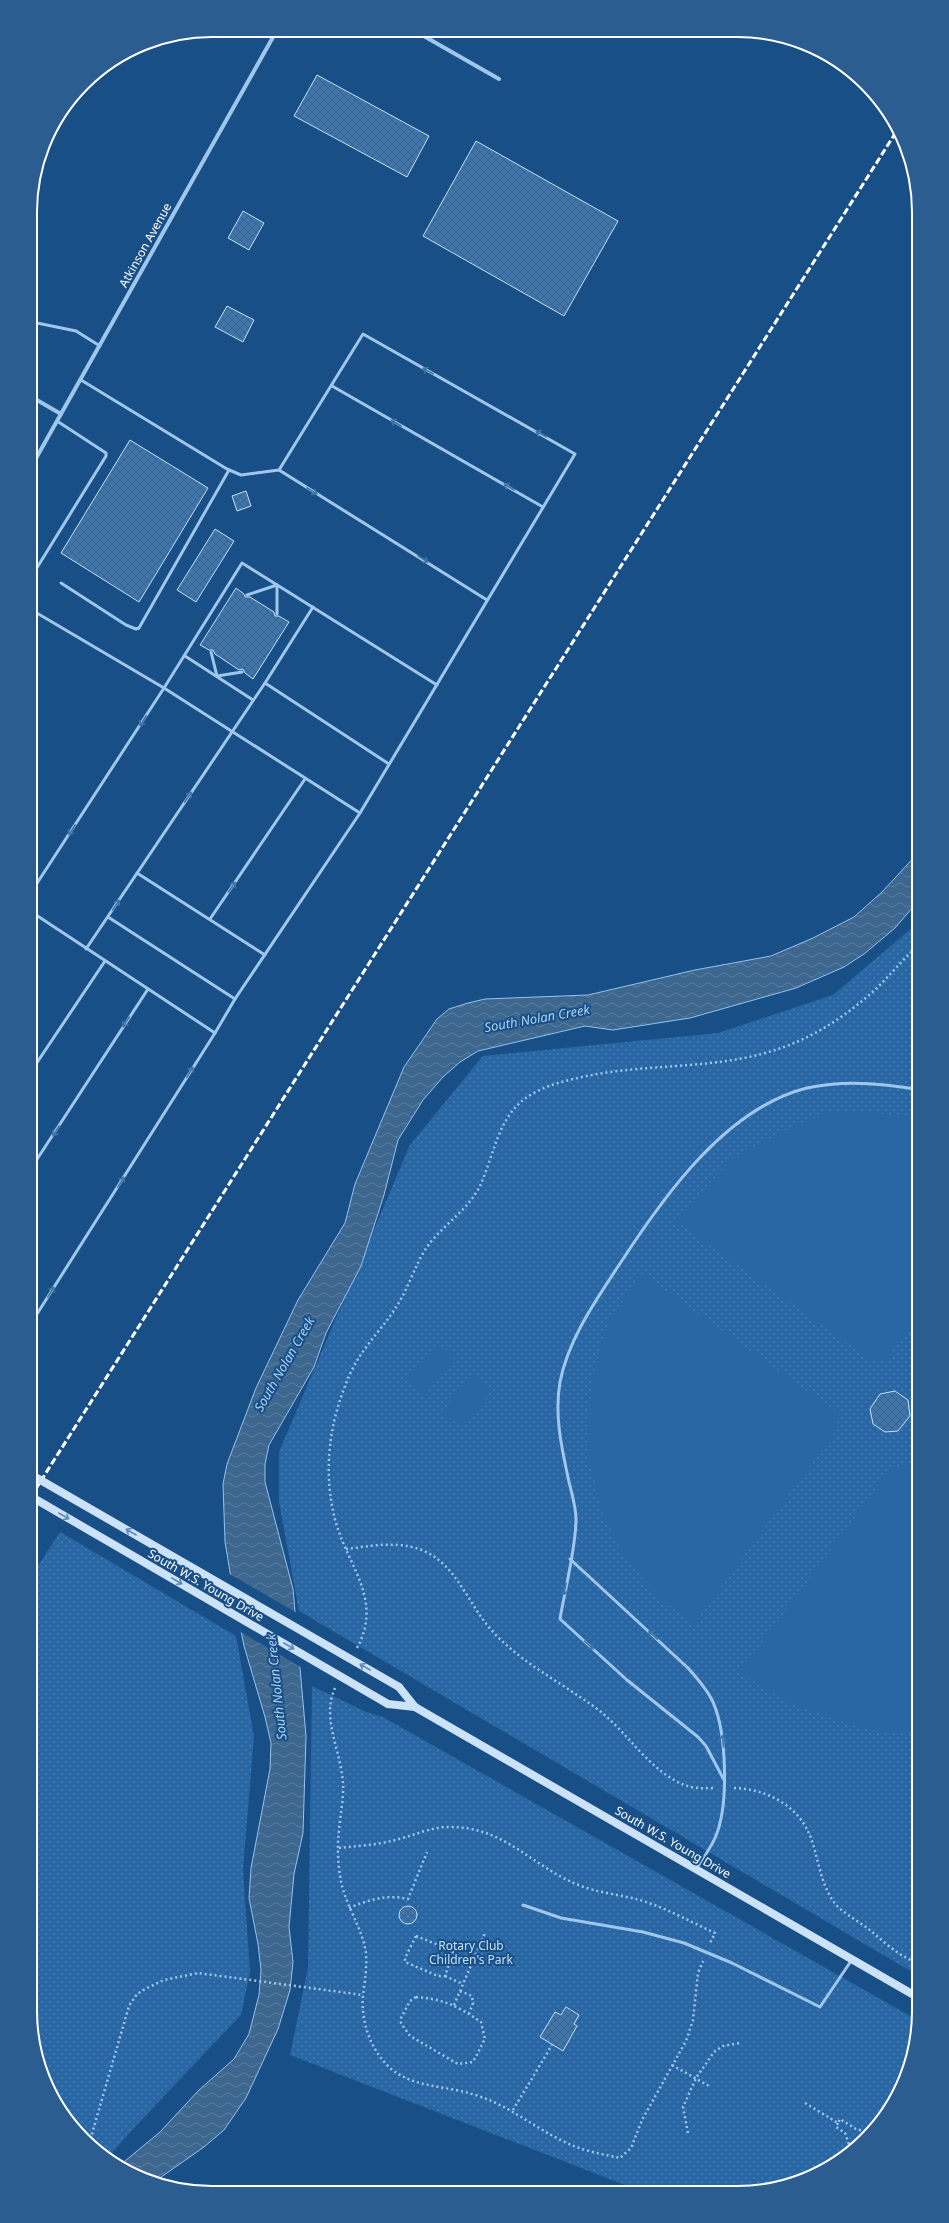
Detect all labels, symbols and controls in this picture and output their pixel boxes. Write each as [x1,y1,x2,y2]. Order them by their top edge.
street label: Atkinson Avenue [115,199,175,290]
one-way arrow [422,366,434,374]
one-way arrow [390,419,402,427]
one-way arrow [535,430,547,438]
one-way arrow [503,483,515,491]
one-way arrow [306,487,318,495]
one-way arrow [417,556,429,564]
one-way arrow [139,715,147,726]
one-way arrow [184,792,192,803]
one-way arrow [68,824,76,835]
one-way arrow [227,881,236,892]
one-way arrow [112,900,120,911]
water label: South Nolan Creek [483,1000,592,1036]
one-way arrow [122,1016,130,1027]
one-way arrow [186,1067,194,1078]
one-way arrow [51,1125,59,1137]
one-way arrow [117,1176,125,1188]
one-way arrow [47,1287,55,1298]
water label: South Nolan Creek [250,1313,319,1415]
one-way arrow [58,1512,70,1520]
one-way arrow [126,1528,138,1536]
street label: South W.S. Young Drive [145,1545,267,1625]
one-way arrow [170,1578,182,1586]
one-way arrow [561,1582,569,1595]
one-way arrow [648,1631,658,1640]
water label: South Nolan Creek [261,1632,291,1741]
one-way arrow [583,1640,593,1649]
one-way arrow [283,1643,295,1651]
one-way arrow [359,1663,371,1671]
one-way arrow [719,1735,726,1748]
street label: South W.S. Young Drive [612,1802,734,1882]
park label: Rotary Club Children's Park [429,1937,514,1968]

